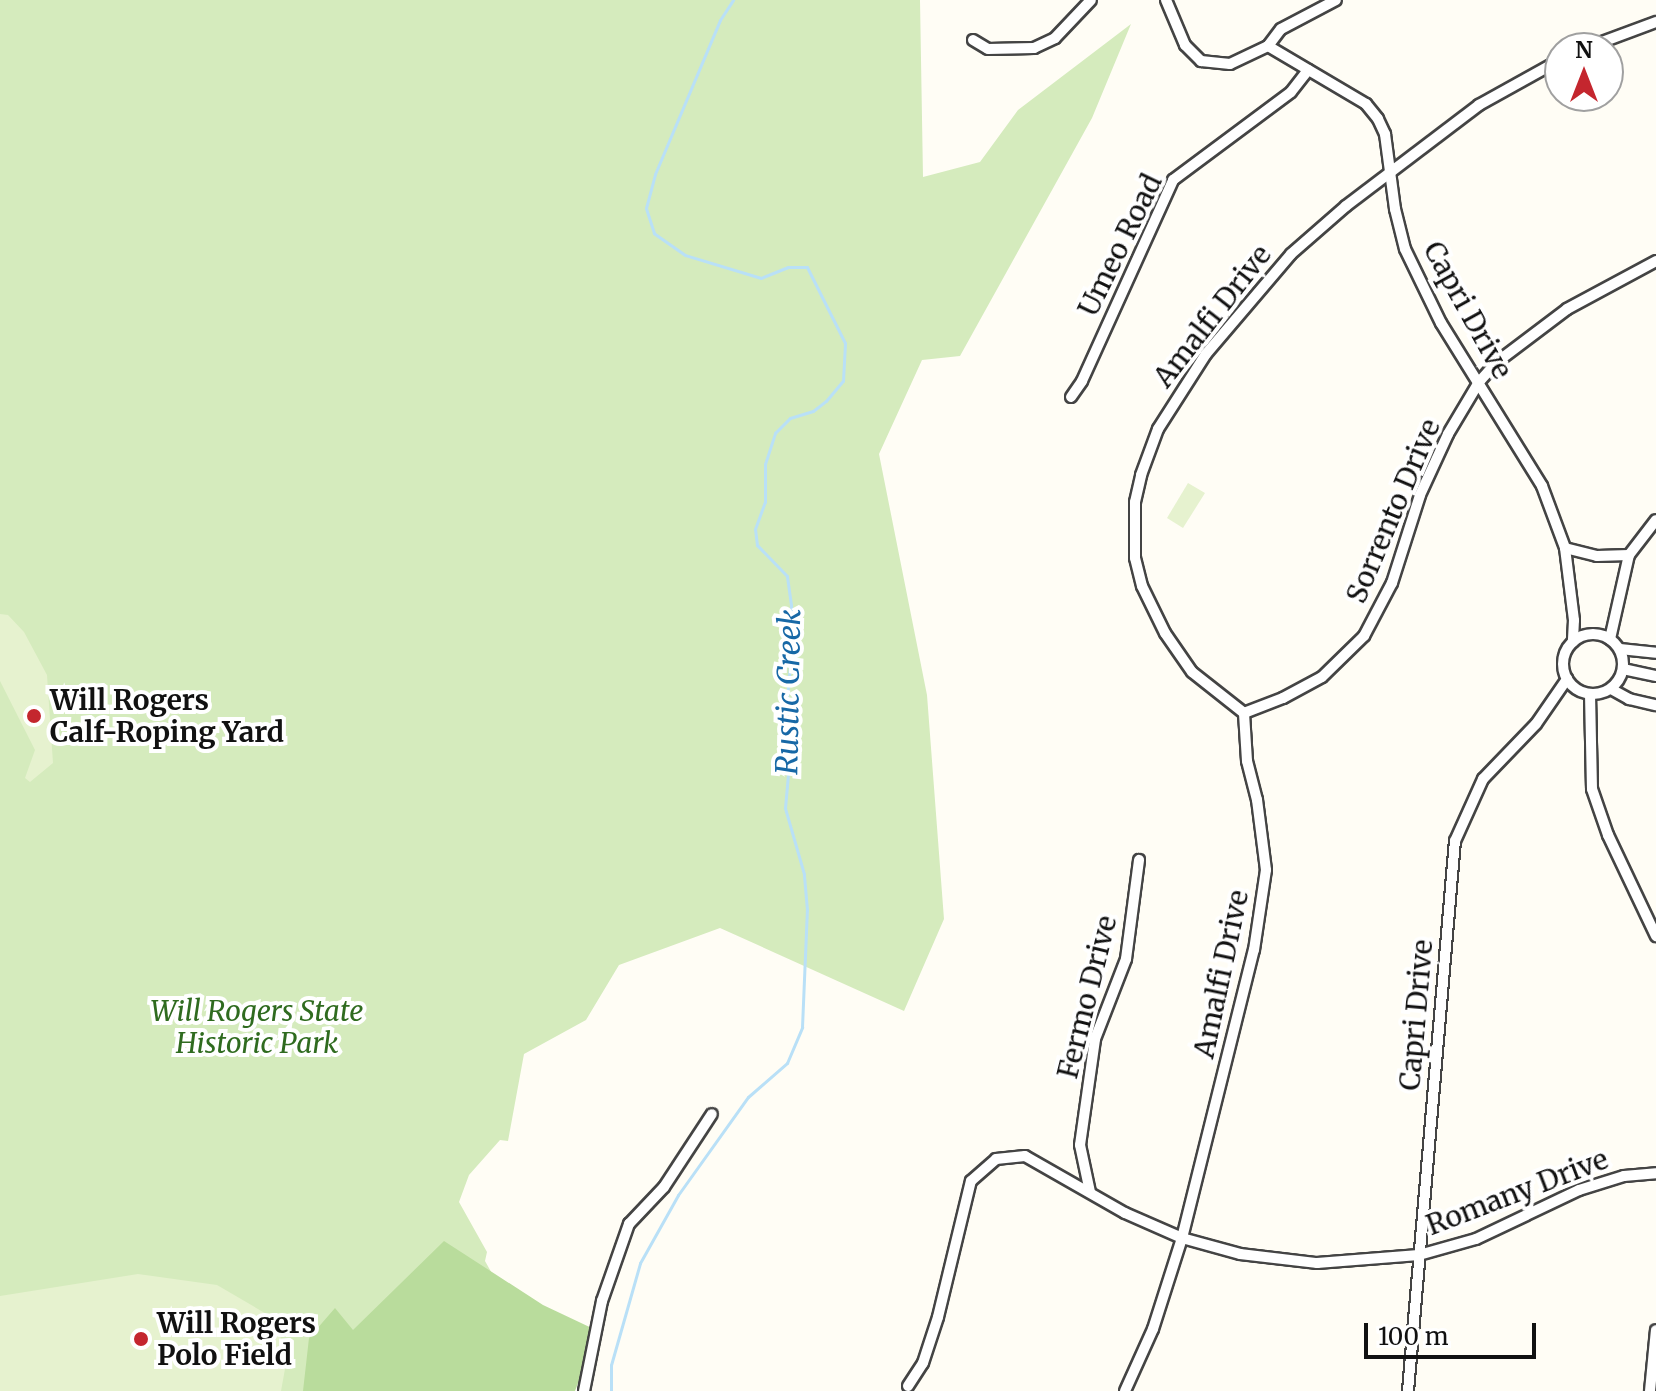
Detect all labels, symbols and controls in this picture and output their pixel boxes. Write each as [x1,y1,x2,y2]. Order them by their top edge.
north arrow [1544,32,1624,112]
text: N [1575,36,1593,64]
street label: Umeo Road [1071,168,1169,322]
street label: Capri Drive [1417,236,1519,384]
street label: Amalfi Drive [1146,238,1278,394]
street label: Sorrento Drive [1339,414,1447,608]
water label: Rustic Creek [769,609,807,775]
place label: Will Rogers Calf-Roping Yard [50,683,284,749]
marker: Will Rogers Calf-Roping Yard [25,707,43,725]
street label: Amalfi Drive [1187,887,1255,1061]
street label: Fermo Drive [1051,912,1123,1082]
street label: Capri Drive [1393,938,1439,1092]
park label: Will Rogers State Historic Park [150,994,364,1060]
street label: Romany Drive [1421,1142,1613,1242]
place label: Will Rogers Polo Field [157,1306,316,1372]
scale bar [1368,1307,1540,1357]
text: 100 m [1378,1321,1448,1352]
marker: Will Rogers Polo Field [132,1330,150,1348]

